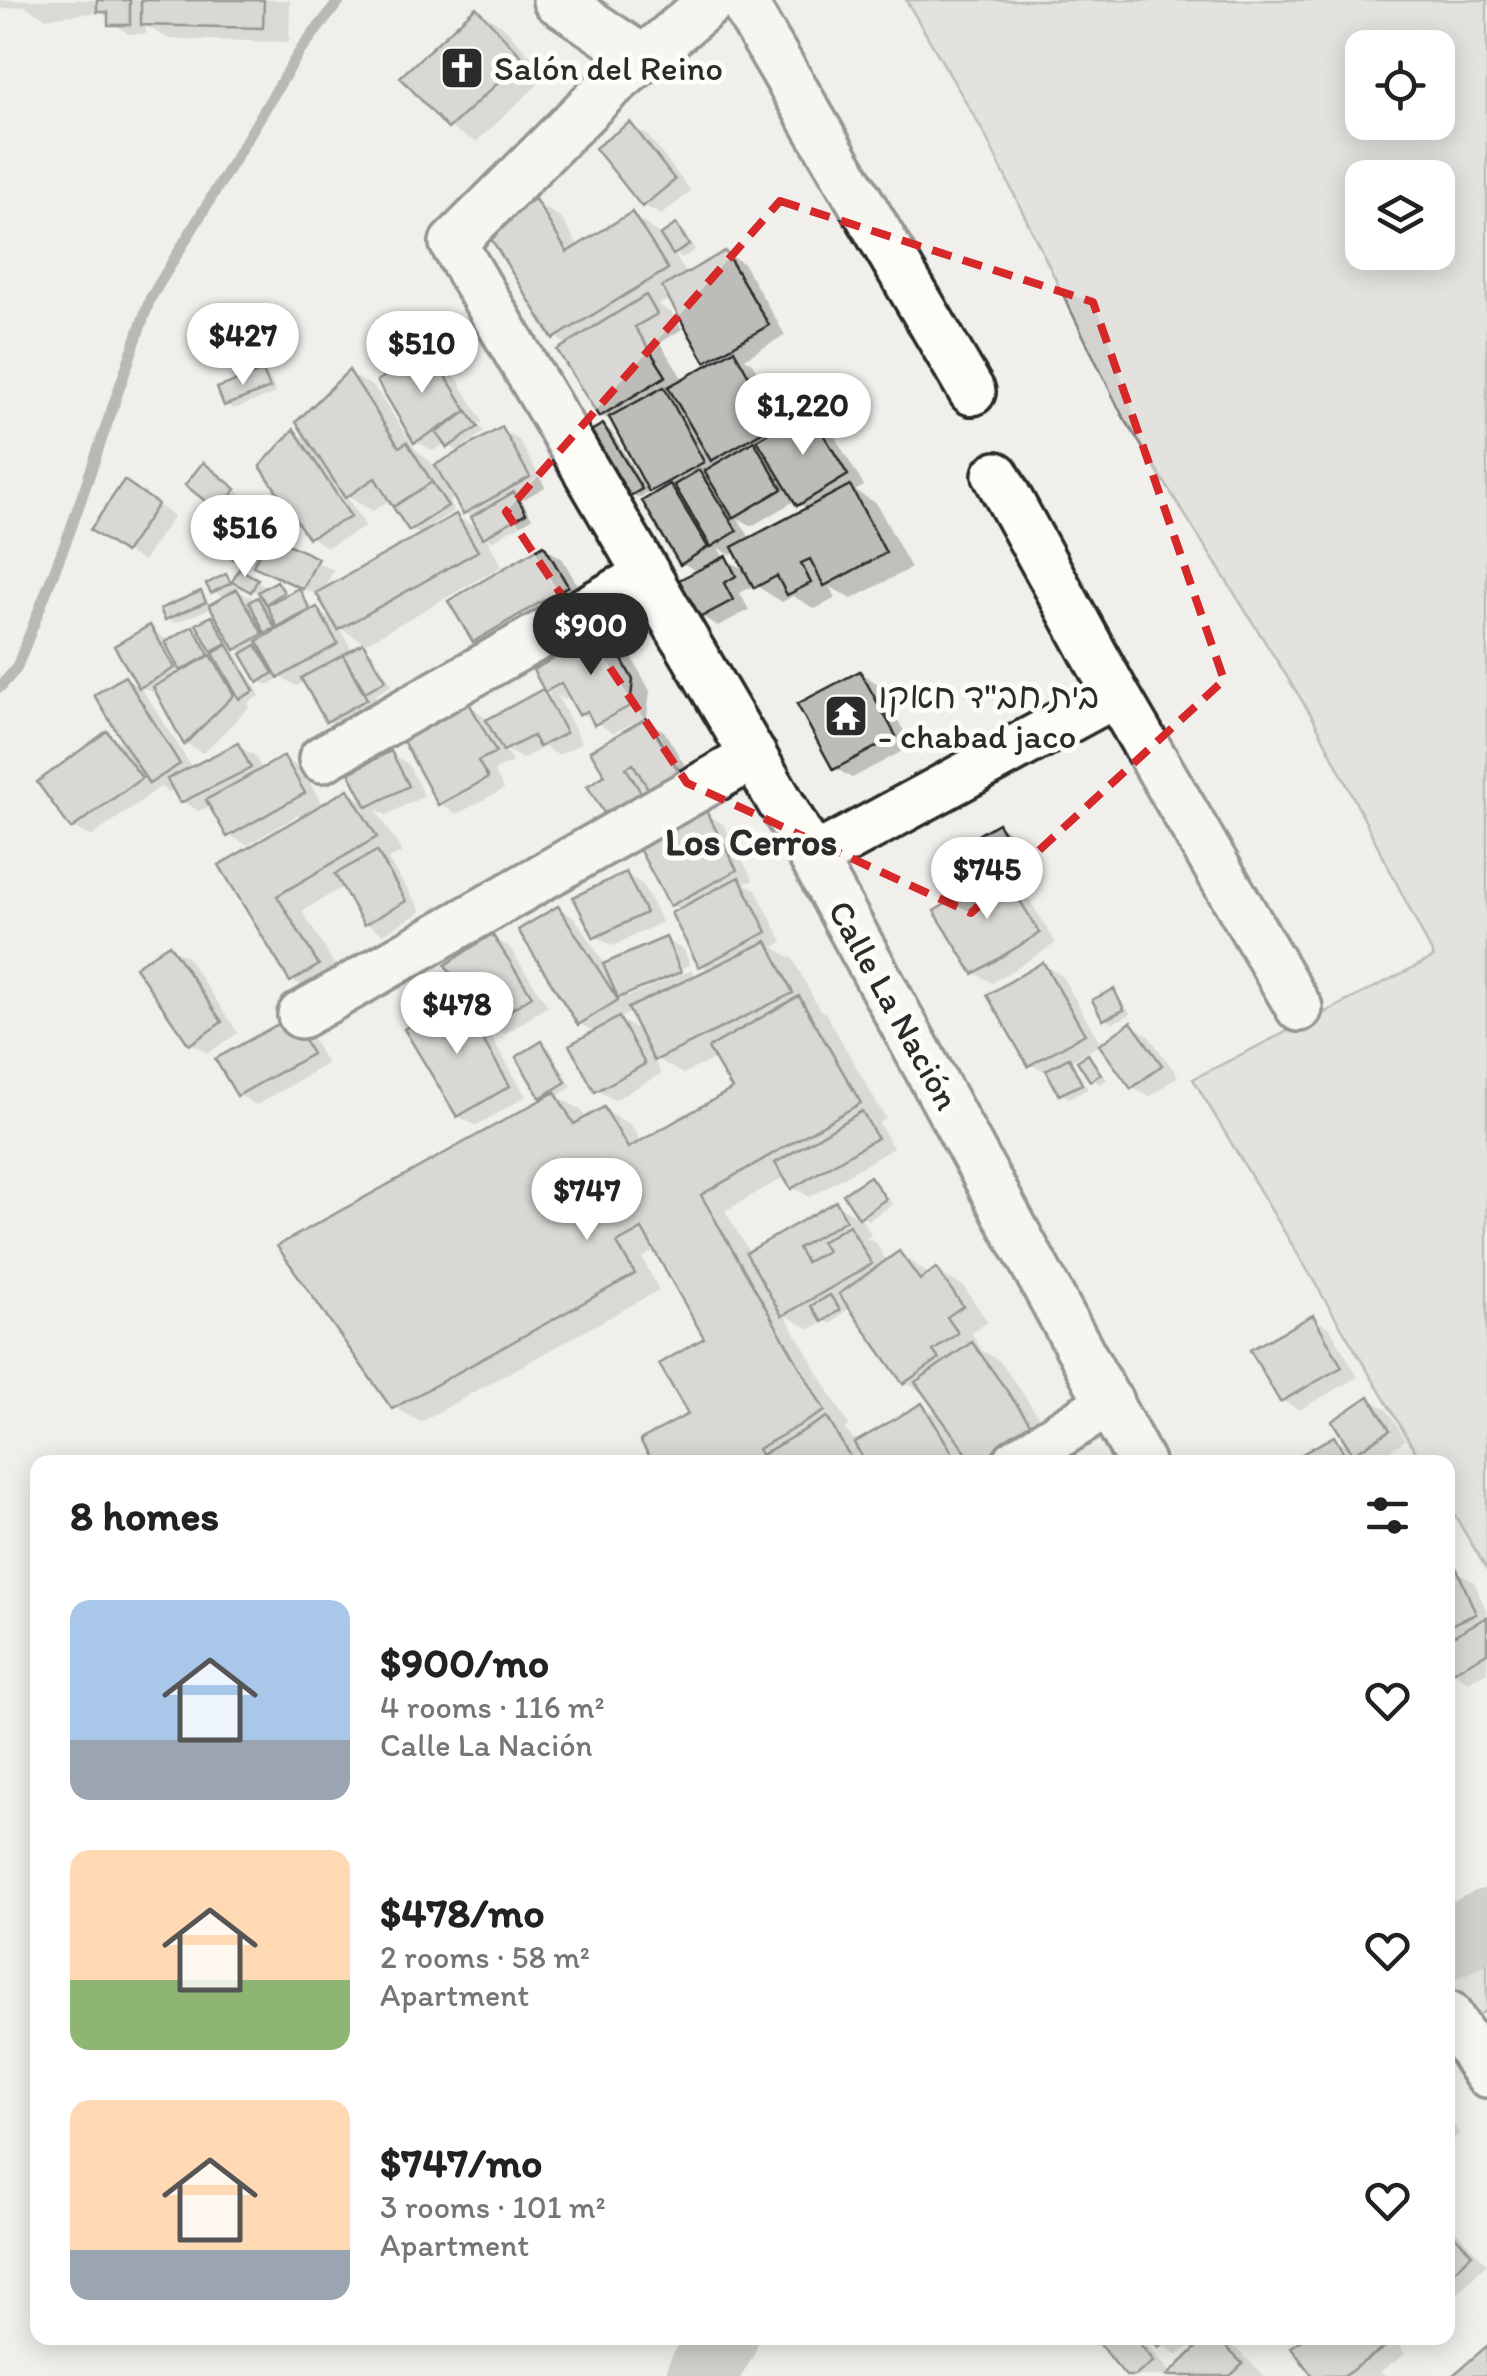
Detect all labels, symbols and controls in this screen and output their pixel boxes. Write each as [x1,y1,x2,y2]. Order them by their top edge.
map controls [1345,30,1455,270]
button: locate [1345,30,1455,140]
church icon: Salón del Reino [439,45,485,91]
place label: Salón del Reino [494,47,723,89]
button: layers [1345,160,1455,270]
pin: $427 [184,303,302,388]
pin: $510 [363,311,481,396]
text: $427 [209,316,277,354]
text: $510 [388,324,456,362]
pin: $1,220 [722,373,884,458]
text: $1,220 [757,386,849,424]
pin: $516 [186,495,304,580]
text: $516 [213,508,277,546]
pin: $900 [532,593,650,678]
text: $900 [555,606,627,644]
place label: בית חב"ד חאקו - chabad jaco [878,675,1099,757]
temple icon: בית חב"ד חאקו - chabad jaco [823,693,869,739]
district label: Los Cerros [665,819,837,865]
pin: $745 [928,837,1046,922]
text: $745 [953,850,1021,888]
street label: Calle La Nación [819,893,969,1117]
pin: $478 [398,972,516,1057]
text: $478 [423,985,491,1023]
pin: $747 [528,1158,646,1243]
text: $747 [553,1171,621,1209]
icon: filters [1360,1488,1415,1543]
text: 8 homes [70,1490,219,1541]
text: $900/mo [380,1637,549,1688]
icon: home [150,1640,270,1760]
icon: heart [1360,1673,1415,1728]
text: 4 rooms · 116 m² [380,1688,605,1726]
text: Calle La Nación [380,1726,593,1764]
text: $478/mo [380,1887,545,1938]
icon: home [150,1890,270,2010]
icon: heart [1360,1923,1415,1978]
text: 2 rooms · 58 m² [380,1938,590,1976]
text: Apartment [380,1976,529,2014]
text: $747/mo [380,2137,543,2188]
icon: home [150,2140,270,2260]
icon: heart [1360,2173,1415,2228]
text: 3 rooms · 101 m² [380,2188,606,2226]
text: Apartment [380,2226,529,2264]

